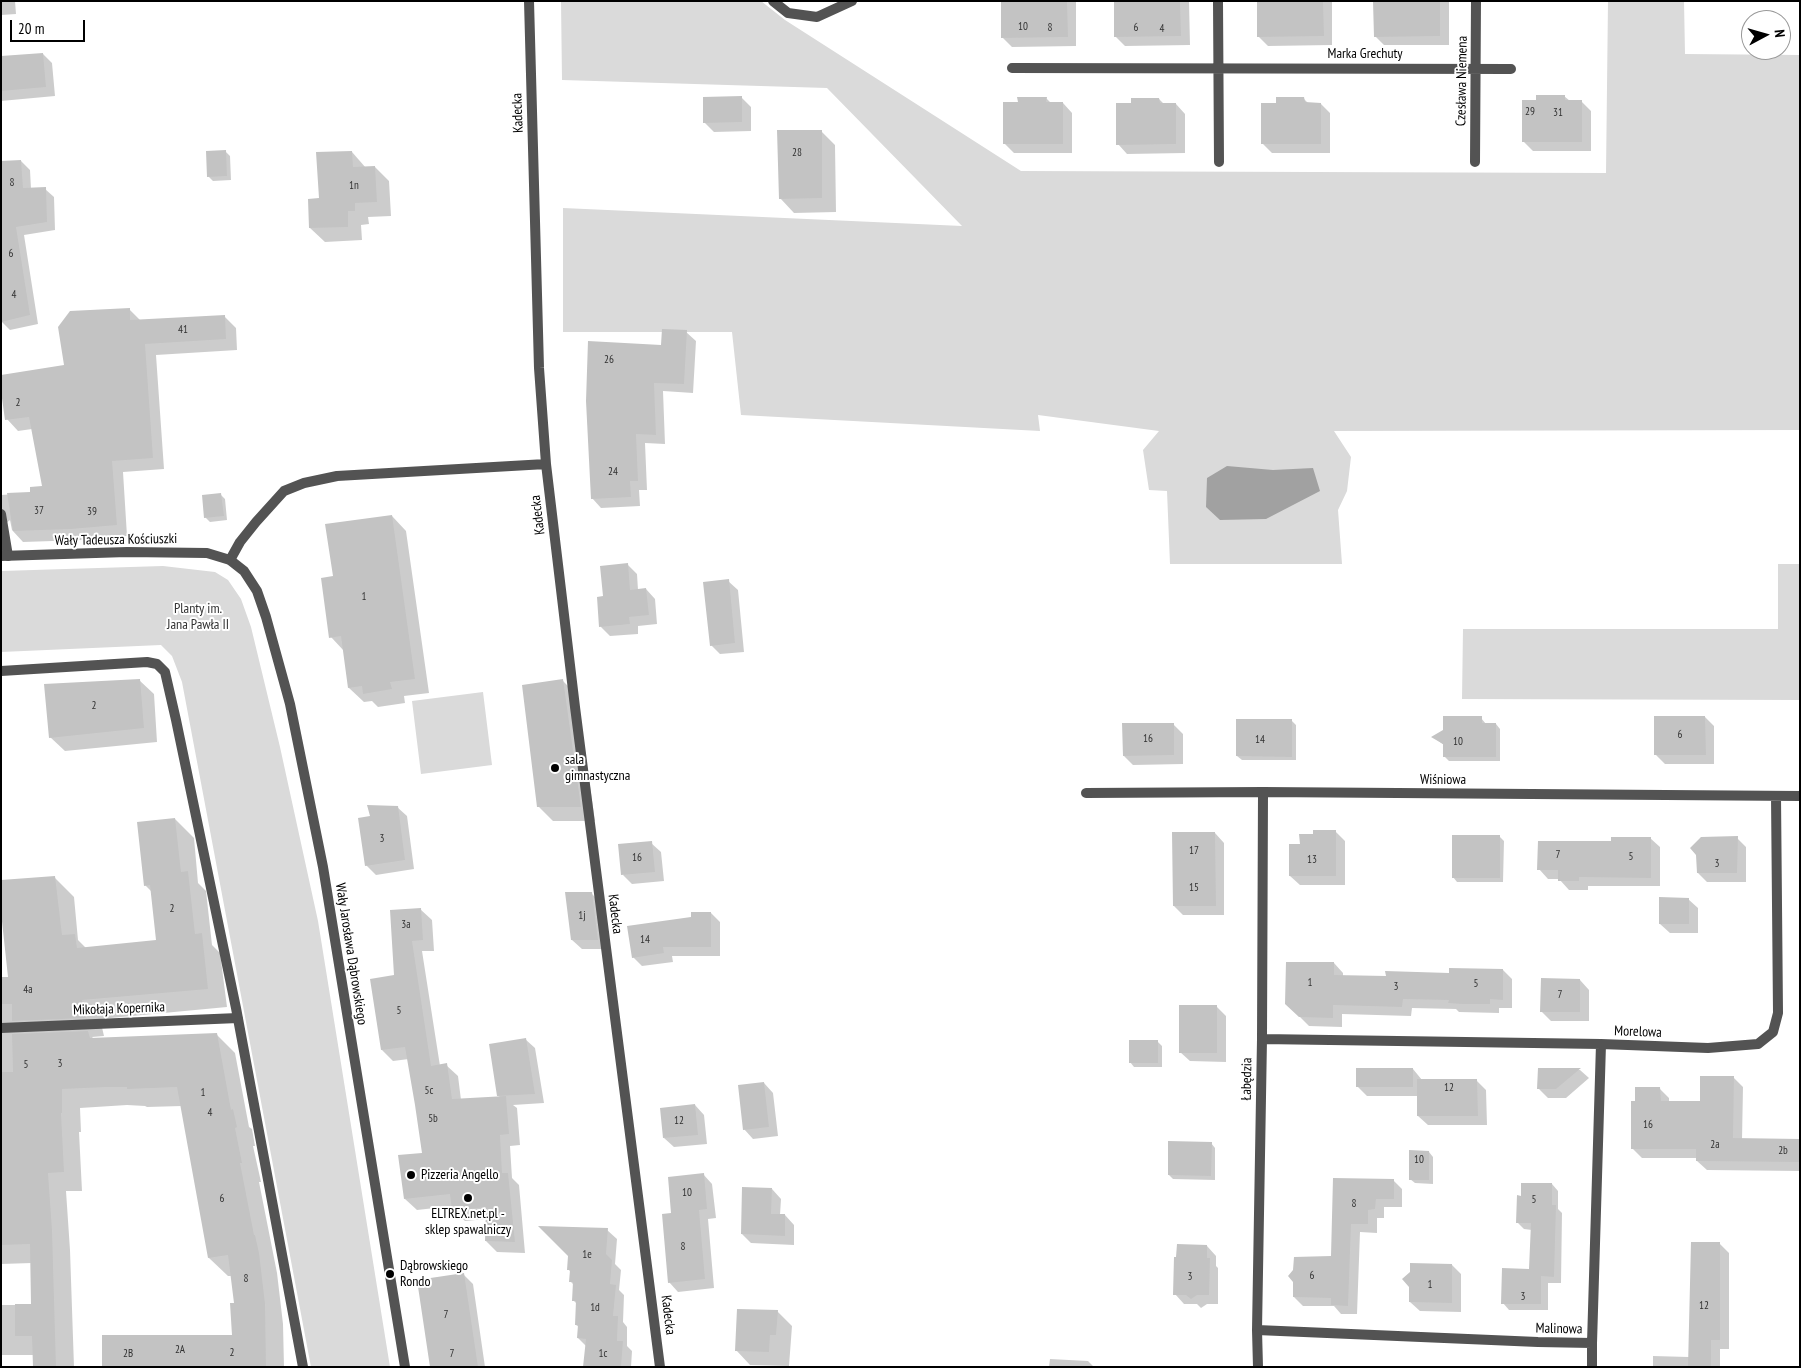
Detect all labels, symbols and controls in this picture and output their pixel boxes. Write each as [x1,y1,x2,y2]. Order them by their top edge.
scale bar [12,10,88,42]
north arrow [1741,10,1791,60]
text: 20 m [18,19,44,38]
house number: 10 [1018,20,1028,34]
house number: 8 [1048,21,1052,35]
house number: 6 [1134,21,1138,35]
house number: 4 [1160,22,1164,36]
text: N [1771,29,1789,38]
street label: Czesława Niemena [1453,36,1471,126]
street label: Marka Grechuty [1328,46,1402,62]
street label: Kadecka [509,93,527,133]
house number: 29 [1525,105,1535,119]
house number: 31 [1553,106,1563,120]
house number: 28 [792,146,802,160]
house number: 8 [10,176,14,190]
house number: 1n [349,179,359,193]
house number: 6 [9,247,13,261]
house number: 4 [12,288,16,302]
house number: 41 [178,323,188,337]
house number: 26 [604,353,614,367]
house number: 2 [16,396,20,410]
house number: 24 [608,465,618,479]
street label: Kadecka [527,494,549,536]
house number: 37 [34,504,44,518]
house number: 39 [87,505,97,519]
street label: Wały Tadeusza Kościuszki [55,531,177,549]
house number: 1 [362,590,366,604]
park label: Planty im. Jana Pawła II [167,601,229,634]
house number: 2 [92,699,96,713]
house number: 6 [1678,728,1682,742]
house number: 16 [1143,732,1153,746]
house number: 14 [1255,733,1265,747]
house number: 10 [1453,735,1463,749]
place label: sala gimnastyczna [565,752,630,784]
marker: sala gimnastyczna [549,762,561,774]
street label: Wiśniowa [1420,772,1466,788]
house number: 3 [380,832,384,846]
house number: 17 [1189,844,1199,858]
house number: 7 [1556,848,1560,862]
house number: 5 [1629,850,1633,864]
house number: 16 [632,851,642,865]
house number: 13 [1307,853,1317,867]
house number: 3 [1715,857,1719,871]
house number: 15 [1189,881,1199,895]
street label: Wały Jarosława Dąbrowskiego [331,882,371,1026]
street label: Kadecka [604,893,626,935]
house number: 2 [170,902,174,916]
house number: 1j [578,909,586,923]
house number: 3a [401,918,411,932]
house number: 14 [640,933,650,947]
house number: 1 [1308,976,1312,990]
house number: 5 [1474,977,1478,991]
house number: 3 [1394,980,1398,994]
house number: 4a [23,983,33,997]
house number: 7 [1558,988,1562,1002]
street label: Mikołaja Kopernika [73,999,165,1019]
house number: 5 [397,1004,401,1018]
street label: Morelowa [1614,1023,1662,1041]
house number: 3 [58,1057,62,1071]
street label: Łabędzia [1238,1057,1256,1101]
house number: 5 [24,1058,28,1072]
house number: 12 [1444,1081,1454,1095]
house number: 5c [425,1084,433,1098]
house number: 1 [201,1086,205,1100]
house number: 4 [208,1106,212,1120]
house number: 5b [428,1112,438,1126]
house number: 12 [674,1114,684,1128]
house number: 16 [1643,1118,1653,1132]
house number: 2a [1710,1138,1720,1152]
house number: 2b [1778,1144,1788,1158]
house number: 10 [1414,1153,1424,1167]
place label: Pizzeria Angello [421,1167,499,1183]
marker: Pizzeria Angello [405,1169,417,1181]
house number: 10 [682,1186,692,1200]
house number: 6 [220,1192,224,1206]
marker: ELTREX.net.pl - sklep spawalniczy [462,1192,474,1204]
house number: 5 [1532,1193,1536,1207]
house number: 8 [1352,1197,1356,1211]
place label: ELTREX.net.pl - sklep spawalniczy [425,1206,511,1238]
house number: 8 [681,1240,685,1254]
house number: 1e [582,1248,592,1262]
place label: Dąbrowskiego Rondo [400,1258,468,1290]
marker: Dąbrowskiego Rondo [384,1268,396,1280]
house number: 6 [1310,1269,1314,1283]
house number: 3 [1188,1270,1192,1284]
house number: 8 [244,1272,248,1286]
house number: 1 [1428,1278,1432,1292]
house number: 3 [1521,1290,1525,1304]
street label: Kadecka [657,1294,679,1336]
house number: 12 [1699,1299,1709,1313]
house number: 1d [590,1301,600,1315]
house number: 7 [444,1308,448,1322]
street label: Malinowa [1535,1320,1583,1338]
house number: 2A [175,1343,185,1357]
house number: 2 [230,1346,234,1360]
house number: 2B [123,1347,133,1361]
house number: 7 [450,1347,454,1361]
house number: 1c [599,1347,607,1361]

